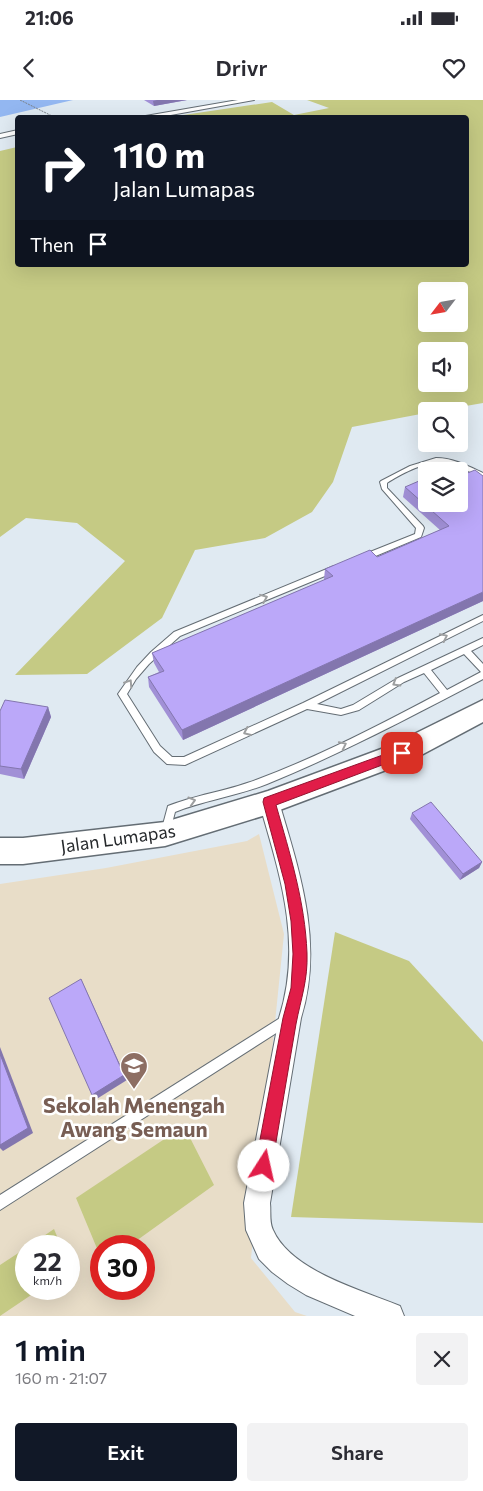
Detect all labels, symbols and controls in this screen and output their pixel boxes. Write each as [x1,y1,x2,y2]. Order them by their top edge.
text: 21:06 [25,6,74,29]
icon: back [15,54,43,82]
text: Drivr [216,54,267,81]
icon: heart [440,54,468,82]
text: 110 m [113,132,205,175]
icon: right [30,135,95,200]
text: Jalan Lumapas [113,175,255,202]
icon: arrive [84,230,112,258]
text: Then [30,233,74,256]
north arrow [418,282,468,332]
map controls [418,282,468,512]
button: sound [418,342,468,392]
button: search [418,402,468,452]
button: layers [418,462,468,512]
one-way arrow [259,594,268,605]
one-way arrow [439,633,448,643]
one-way arrow [392,677,401,687]
one-way arrow [123,679,133,688]
one-way arrow [243,726,252,736]
pin [381,732,423,774]
icon: arrive [388,739,416,767]
one-way arrow [338,741,347,751]
one-way arrow [187,796,196,807]
street label: Jalan Lumapas [59,819,177,857]
school or university icon: Sekolah Menengah Awang Semaun [119,1051,149,1090]
place label: Sekolah Menengah Awang Semaun [43,1092,225,1141]
position arrow [237,1139,289,1191]
speed limit sign: 30 [90,1235,155,1300]
text: 22 [33,1246,62,1276]
text: km/h [33,1273,62,1287]
text: 1 min [15,1330,86,1367]
button: close [416,1333,468,1385]
text: 160 m · 21:07 [15,1368,107,1387]
button: Exit [15,1423,237,1481]
button: Share [247,1423,468,1481]

